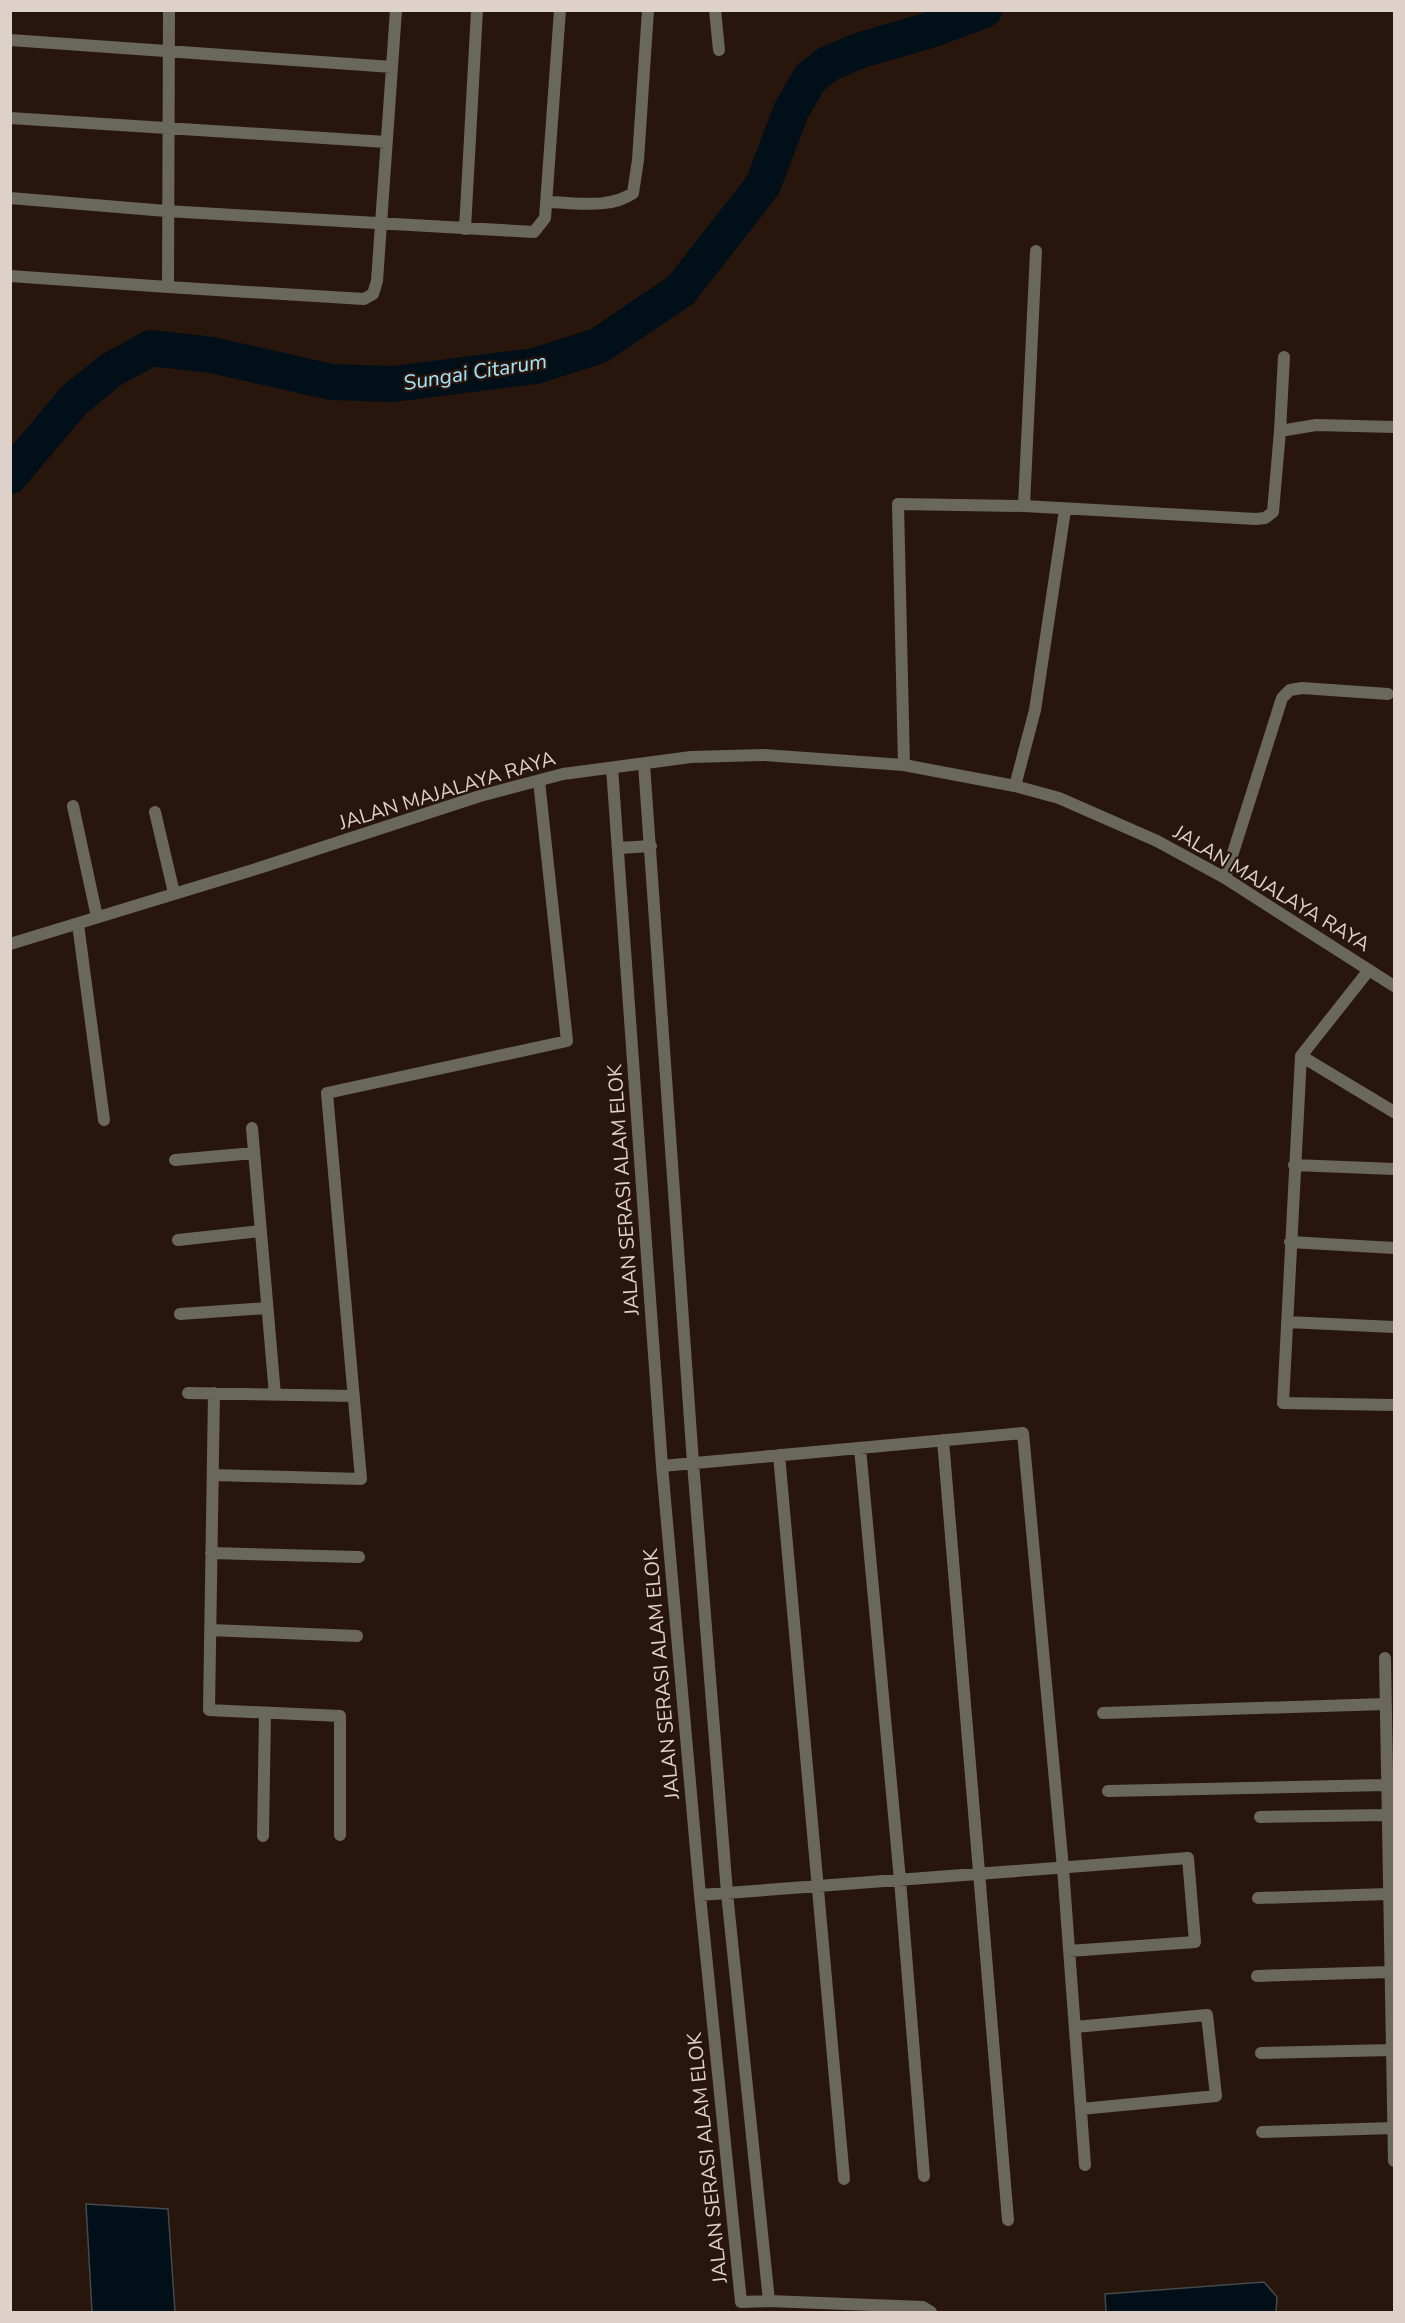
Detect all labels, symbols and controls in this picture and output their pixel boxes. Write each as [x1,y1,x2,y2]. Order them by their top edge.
water label: Sungai Citarum [401,347,549,397]
street label: JALAN MAJALAYA RAYA [335,745,559,837]
street label: JALAN MAJALAYA RAYA [1168,818,1375,958]
street label: JALAN SERASI ALAM ELOK [601,1063,646,1317]
street label: JALAN SERASI ALAM ELOK [637,1547,686,1801]
street label: JALAN SERASI ALAM ELOK [681,2031,734,2285]

